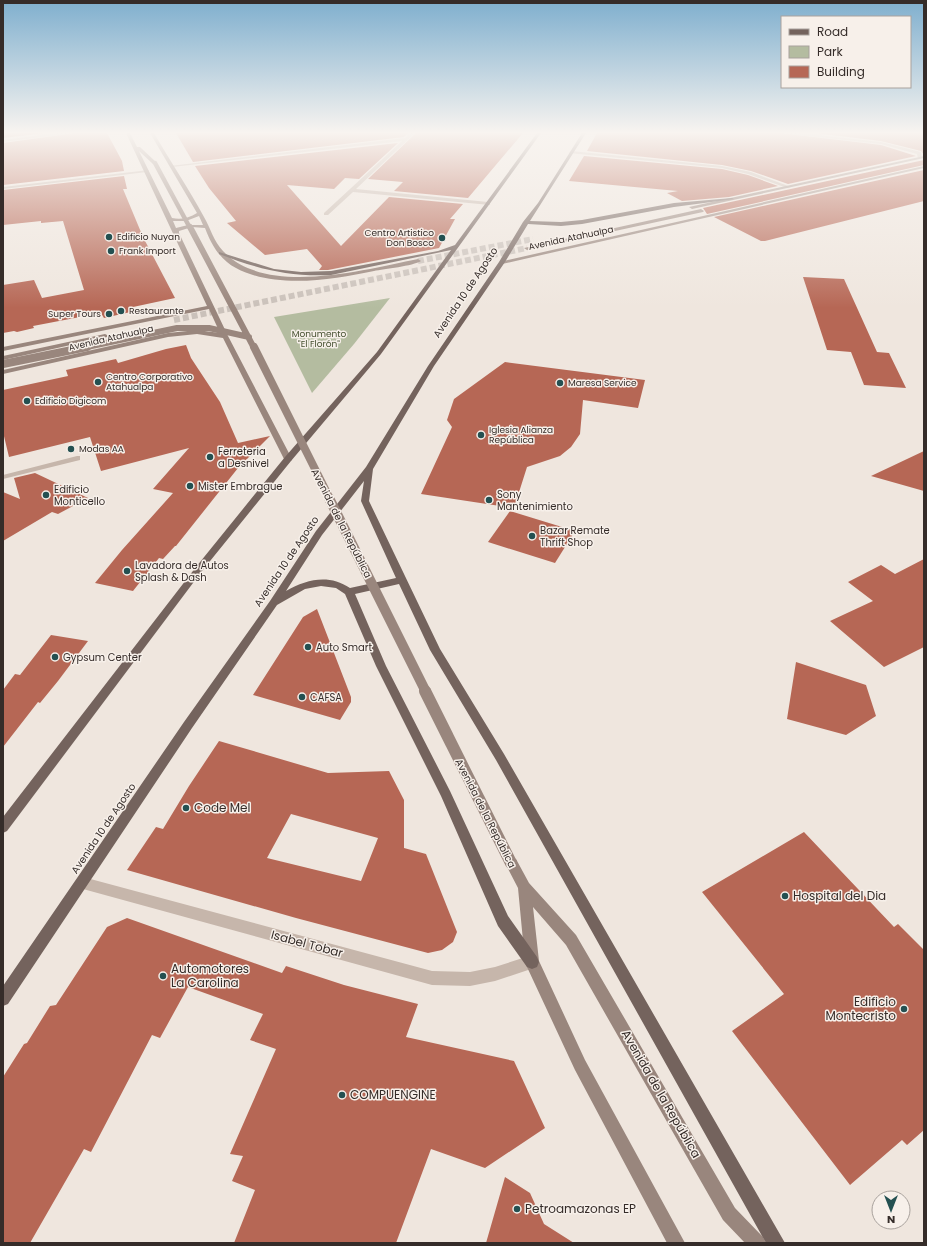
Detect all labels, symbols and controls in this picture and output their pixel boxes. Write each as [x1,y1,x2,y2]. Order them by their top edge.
legend [781,16,911,88]
text: Road [817,23,848,40]
text: Park [817,43,844,60]
text: Building [817,63,865,80]
street label: Avenida Atahualpa [527,223,615,253]
place label: Centro Artistico Don Bosco [365,227,434,249]
place label: Edificio Nuyan [117,231,180,243]
marker: Edificio Nuyan [104,232,114,242]
marker: Centro Artistico Don Bosco [437,233,447,243]
street label: Avenida 10 de Agosto [429,244,501,341]
place label: Frank Import [119,245,176,257]
marker: Frank Import [106,246,116,256]
place label: Restaurante [129,305,184,317]
marker: Restaurante [116,306,126,316]
place label: Super Tours [48,308,101,320]
marker: Super Tours [104,309,114,319]
street label: Avenida Atahualpa [67,322,155,354]
park label: Monumento "El Florón" [292,328,347,350]
place label: Centro Corporativo Atahualpa [106,371,193,393]
marker: Centro Corporativo Atahualpa [93,377,103,387]
place label: Maresa Service [568,377,637,389]
marker: Maresa Service [555,378,565,388]
place label: Edificio Digicom [35,395,106,407]
marker: Edificio Digicom [22,396,32,406]
place label: Iglesia Alianza República [489,424,553,446]
marker: Iglesia Alianza República [476,430,486,440]
place label: Modas AA [79,443,124,455]
marker: Modas AA [66,444,76,454]
place label: Ferreteria a Desnivel [218,444,269,471]
marker: Ferreteria a Desnivel [205,452,215,462]
street label: Avenida de la República [307,466,376,581]
place label: Mister Embrague [198,479,283,494]
marker: Mister Embrague [185,481,195,491]
place label: Edificio Monticello [54,482,105,509]
place label: Sony Mantenimiento [497,487,573,514]
marker: Edificio Monticello [41,490,51,500]
marker: Sony Mantenimiento [484,495,494,505]
street label: Avenida 10 de Agosto [250,513,322,610]
place label: Bazar Remate Thrift Shop [540,523,610,550]
marker: Bazar Remate Thrift Shop [527,531,537,541]
place label: Lavadora de Autos Splash & Dash [135,558,229,585]
marker: Lavadora de Autos Splash & Dash [122,566,132,576]
place label: Auto Smart [316,640,373,655]
marker: Auto Smart [303,642,313,652]
place label: Gypsum Center [63,650,142,665]
marker: Gypsum Center [50,652,60,662]
place label: CAFSA [310,690,342,705]
marker: CAFSA [297,692,307,702]
street label: Avenida de la República [451,756,520,871]
street label: Avenida 10 de Agosto [67,780,139,877]
place label: Code Mel [194,799,250,816]
marker: Code Mel [181,803,191,813]
place label: Hospital del Dia [793,887,886,904]
marker: Hospital del Dia [780,891,790,901]
street label: Isabel Tobar [269,926,346,961]
place label: Automotores La Carolina [171,960,249,991]
marker: Automotores La Carolina [158,971,168,981]
place label: Edificio Montecristo [825,993,896,1024]
marker: Edificio Montecristo [899,1004,909,1014]
street label: Avenida de la República [618,1027,705,1161]
place label: COMPUENGINE [350,1086,436,1103]
marker: COMPUENGINE [337,1090,347,1100]
north arrow [871,1190,911,1230]
place label: Petroamazonas EP [525,1200,636,1217]
marker: Petroamazonas EP [512,1204,522,1214]
text: N [887,1212,895,1228]

